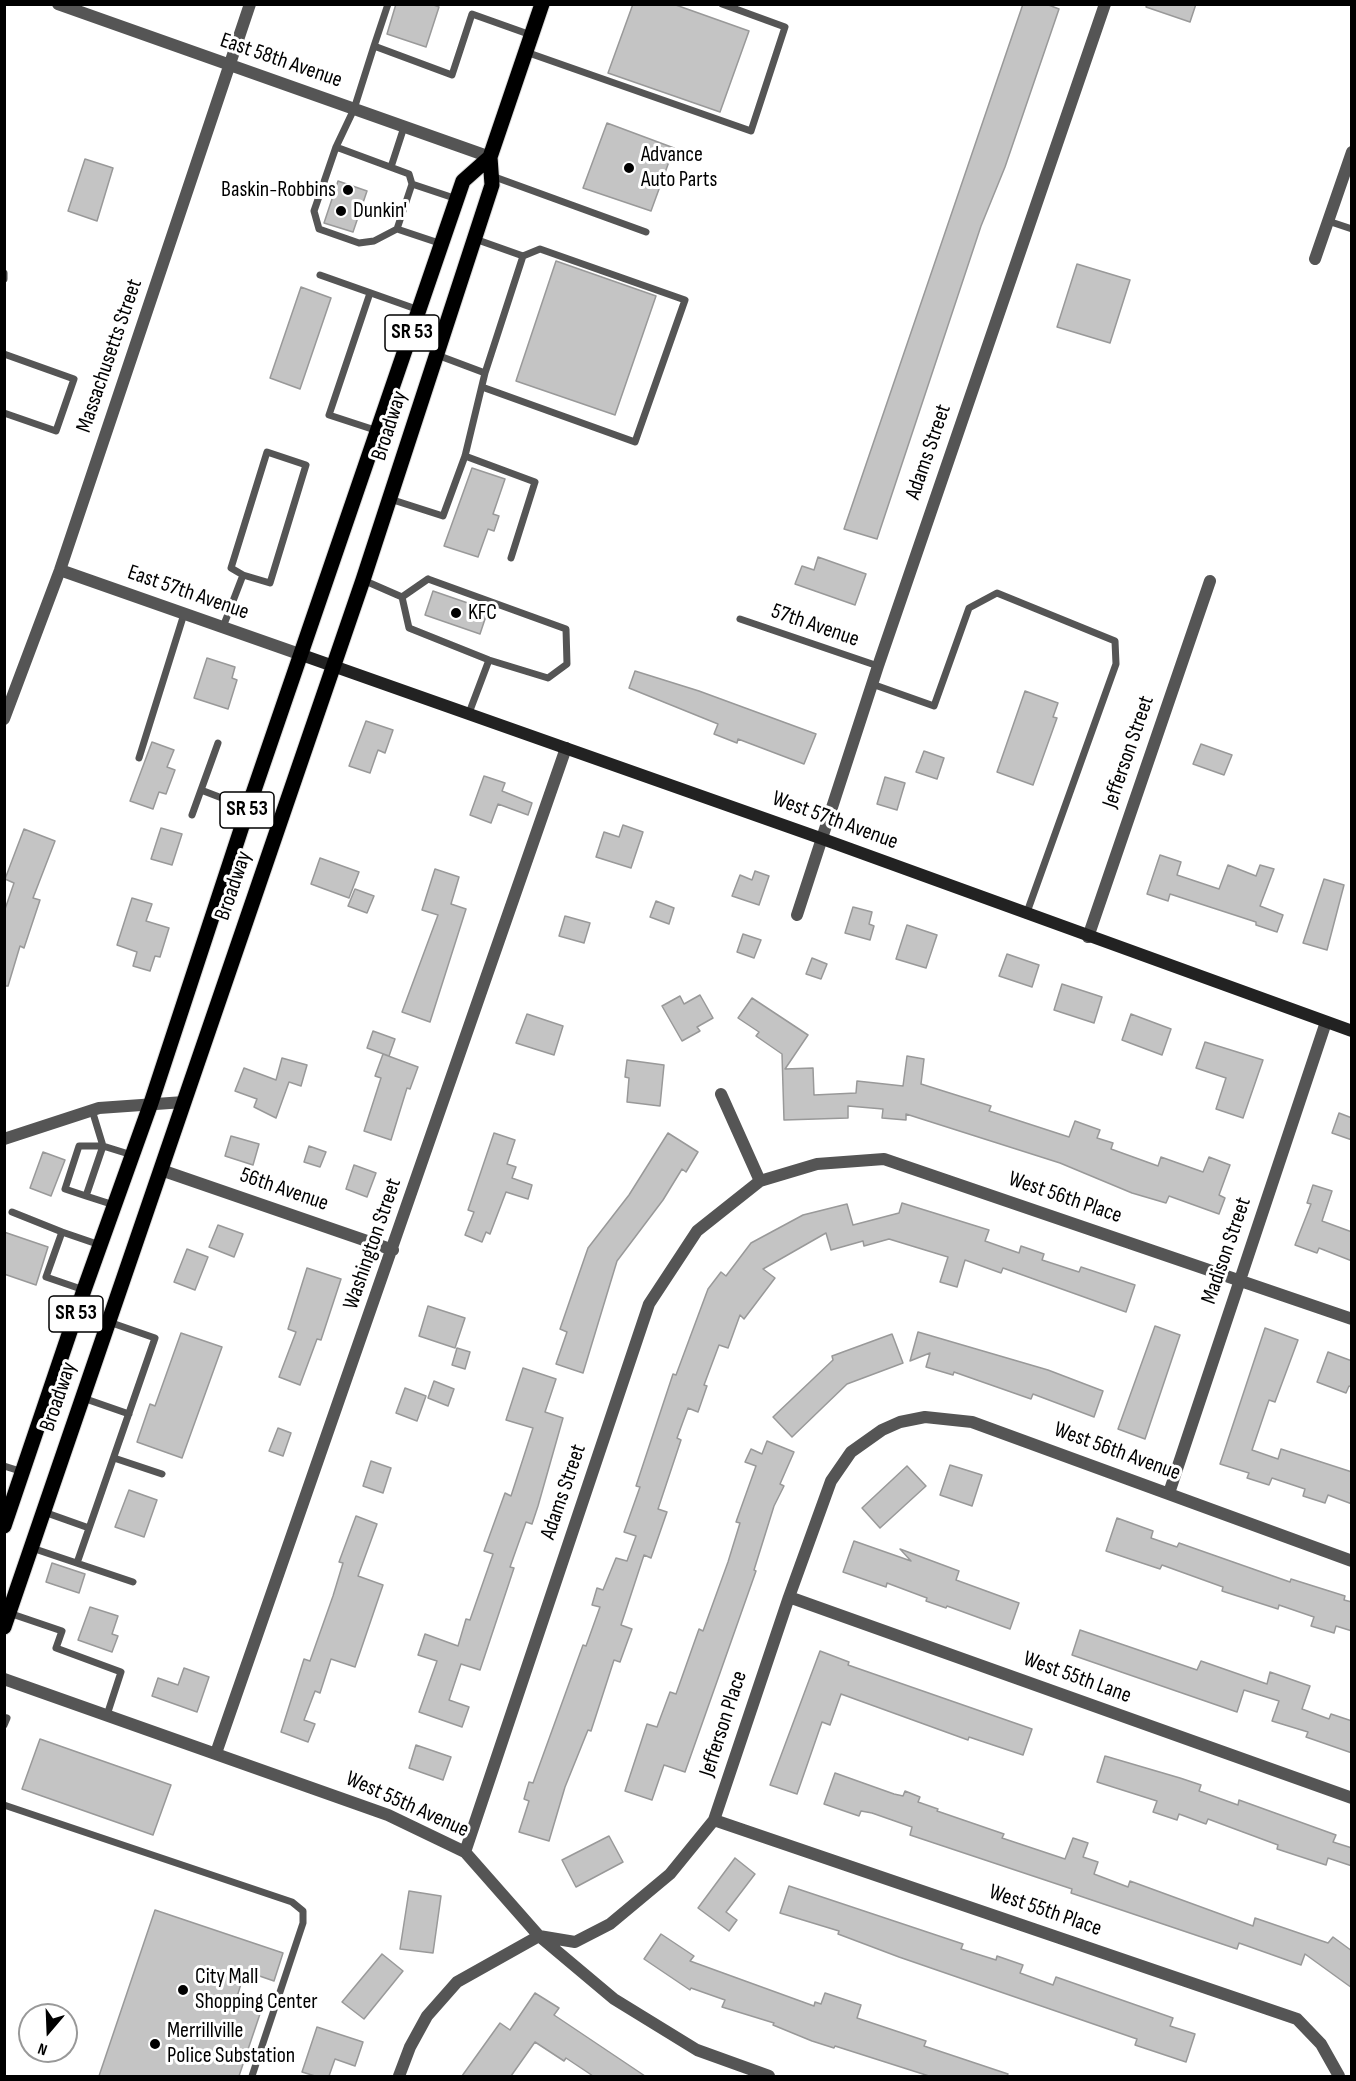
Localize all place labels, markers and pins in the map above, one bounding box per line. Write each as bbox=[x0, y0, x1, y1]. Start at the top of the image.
place label: Advance Auto Parts bbox=[641, 142, 717, 194]
marker: Advance Auto Parts bbox=[622, 161, 636, 175]
place label: Baskin-Robbins bbox=[221, 177, 336, 203]
marker: Baskin-Robbins bbox=[341, 183, 355, 197]
place label: Dunkin' bbox=[353, 198, 407, 224]
marker: Dunkin' bbox=[334, 204, 348, 218]
place label: KFC bbox=[468, 600, 497, 626]
marker: KFC bbox=[449, 606, 463, 620]
place label: City Mall Shopping Center bbox=[195, 1964, 318, 2016]
marker: City Mall Shopping Center bbox=[176, 1983, 190, 1997]
place label: Merrillville Police Substation bbox=[167, 2018, 295, 2070]
marker: Merrillville Police Substation bbox=[148, 2037, 162, 2051]

